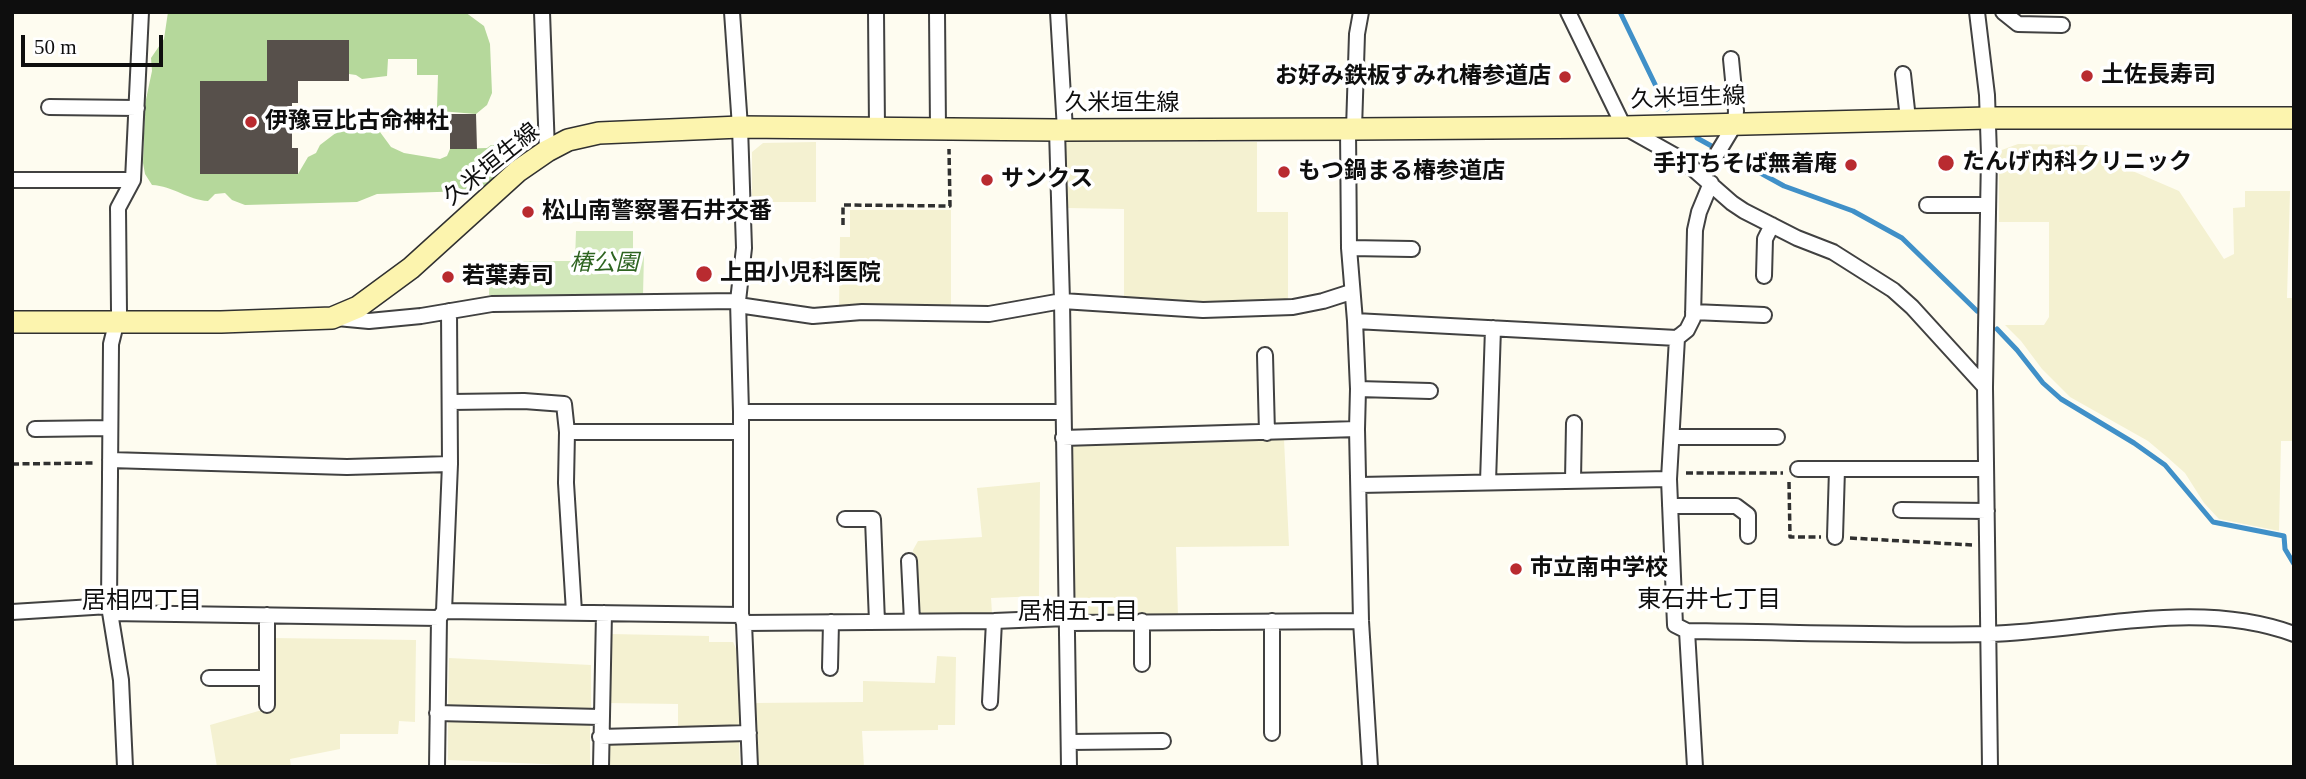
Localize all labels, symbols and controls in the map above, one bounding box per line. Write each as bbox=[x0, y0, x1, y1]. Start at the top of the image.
scale bar bbox=[24, 21, 166, 65]
text: 50 m bbox=[34, 35, 77, 59]
place label: 土佐長寿司 bbox=[2101, 62, 2216, 90]
place label: お好み鉄板すみれ椿参道店 bbox=[1275, 63, 1551, 91]
marker: 土佐長寿司 bbox=[2079, 68, 2095, 84]
marker: お好み鉄板すみれ椿参道店 bbox=[1557, 69, 1573, 85]
street label: 久米垣生線 bbox=[1630, 83, 1746, 115]
street label: 久米垣生線 bbox=[1065, 90, 1179, 118]
place label: 伊豫豆比古命神社 bbox=[265, 108, 449, 136]
marker: 伊豫豆比古命神社 bbox=[243, 114, 259, 130]
street label: 久米垣生線 bbox=[439, 118, 545, 212]
place label: たんげ内科クリニック bbox=[1962, 149, 2192, 177]
place label: 手打ちそば無着庵 bbox=[1653, 151, 1837, 179]
marker: たんげ内科クリニック bbox=[1936, 153, 1956, 173]
marker: 手打ちそば無着庵 bbox=[1843, 157, 1859, 173]
place label: もつ鍋まる椿参道店 bbox=[1298, 158, 1505, 186]
marker: もつ鍋まる椿参道店 bbox=[1276, 164, 1292, 180]
place label: サンクス bbox=[1001, 166, 1093, 194]
marker: サンクス bbox=[979, 172, 995, 188]
place label: 松山南警察署石井交番 bbox=[542, 198, 772, 226]
marker: 松山南警察署石井交番 bbox=[520, 204, 536, 220]
park label: 椿公園 bbox=[570, 250, 638, 278]
place label: 上田小児科医院 bbox=[720, 260, 881, 288]
place label: 若葉寿司 bbox=[462, 263, 554, 291]
marker: 上田小児科医院 bbox=[694, 264, 714, 284]
marker: 若葉寿司 bbox=[440, 269, 456, 285]
place label: 市立南中学校 bbox=[1530, 555, 1668, 583]
marker: 市立南中学校 bbox=[1508, 561, 1524, 577]
district label: 東石井七丁目 bbox=[1637, 587, 1781, 615]
district label: 居相四丁目 bbox=[82, 588, 202, 616]
district label: 居相五丁目 bbox=[1018, 599, 1138, 627]

